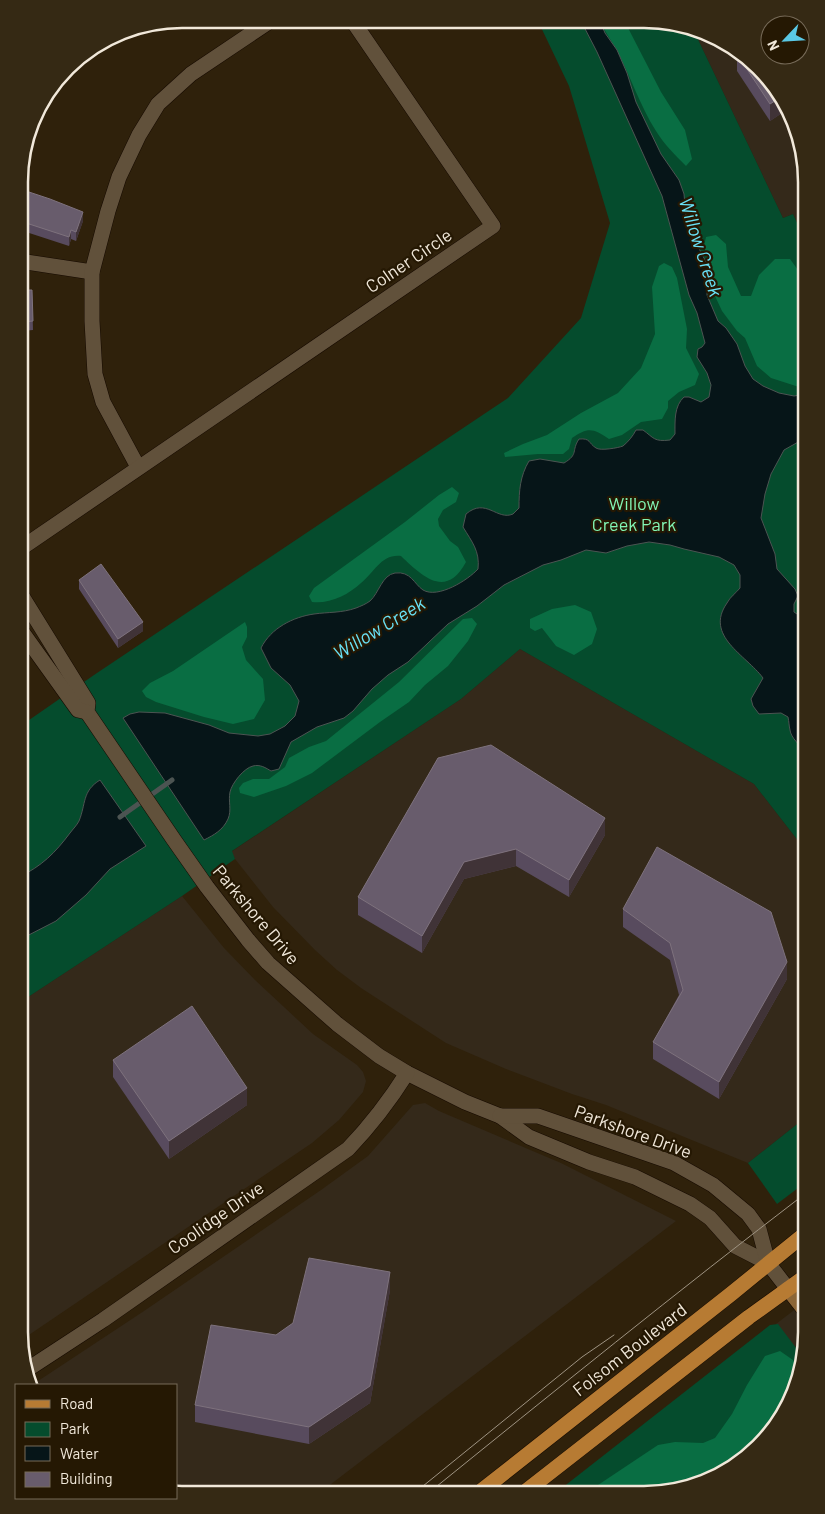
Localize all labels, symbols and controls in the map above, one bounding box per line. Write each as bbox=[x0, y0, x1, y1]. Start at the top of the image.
north arrow bbox=[760, 15, 810, 65]
text: N bbox=[763, 38, 782, 54]
water label: Willow Creek bbox=[675, 194, 729, 300]
street label: Colner Circle bbox=[361, 223, 456, 297]
park label: Willow Creek Park bbox=[592, 492, 676, 535]
water label: Willow Creek bbox=[329, 591, 429, 664]
street label: Parkshore Drive bbox=[209, 860, 305, 969]
street label: Parkshore Drive bbox=[572, 1100, 695, 1162]
street label: Coolidge Drive bbox=[163, 1176, 268, 1258]
street label: Folsom Boulevard bbox=[568, 1298, 691, 1401]
legend bbox=[15, 1384, 178, 1499]
text: Road bbox=[60, 1394, 93, 1412]
text: Park bbox=[60, 1419, 90, 1437]
text: Water bbox=[60, 1444, 99, 1462]
text: Building bbox=[60, 1469, 113, 1487]

